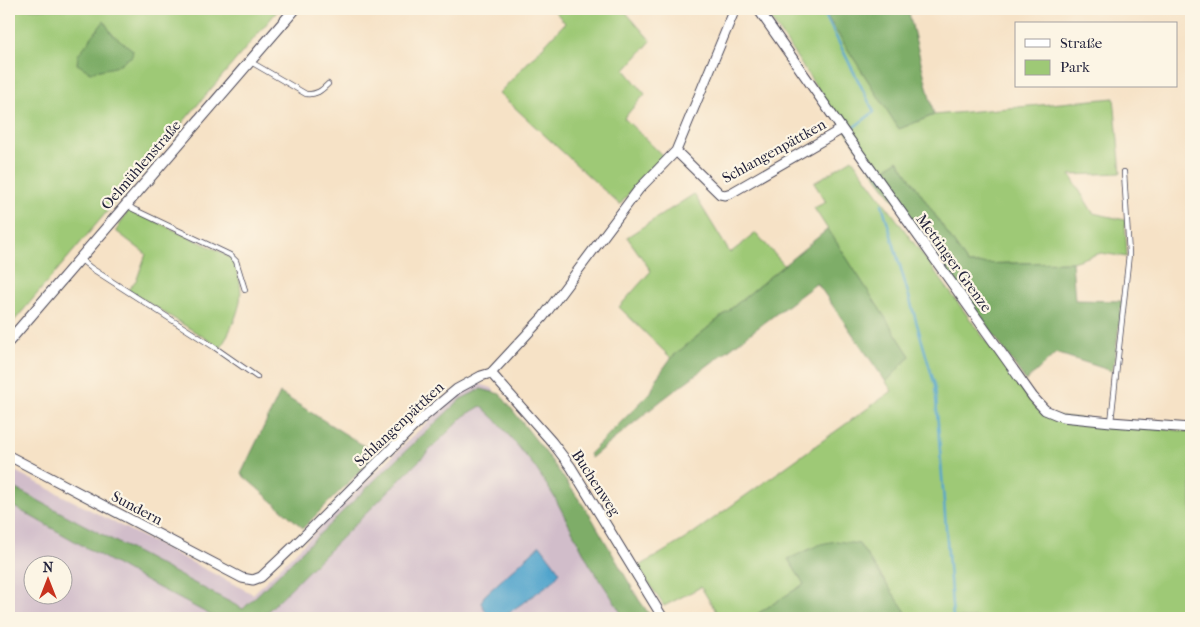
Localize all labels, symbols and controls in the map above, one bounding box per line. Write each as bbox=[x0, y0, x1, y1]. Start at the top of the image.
legend bbox=[1015, 22, 1178, 88]
text: Straße bbox=[1060, 34, 1103, 52]
text: Park bbox=[1060, 58, 1090, 76]
street label: Schlangenpättken bbox=[719, 115, 829, 187]
street label: Oelmühlenstraße bbox=[97, 116, 185, 213]
street label: Mettinger Grenze bbox=[912, 210, 996, 316]
street label: Schlangenpättken bbox=[350, 378, 448, 470]
street label: Buchenweg bbox=[568, 447, 625, 520]
street label: Sundern bbox=[108, 487, 166, 529]
north arrow bbox=[22, 554, 72, 604]
text: N bbox=[43, 559, 54, 576]

